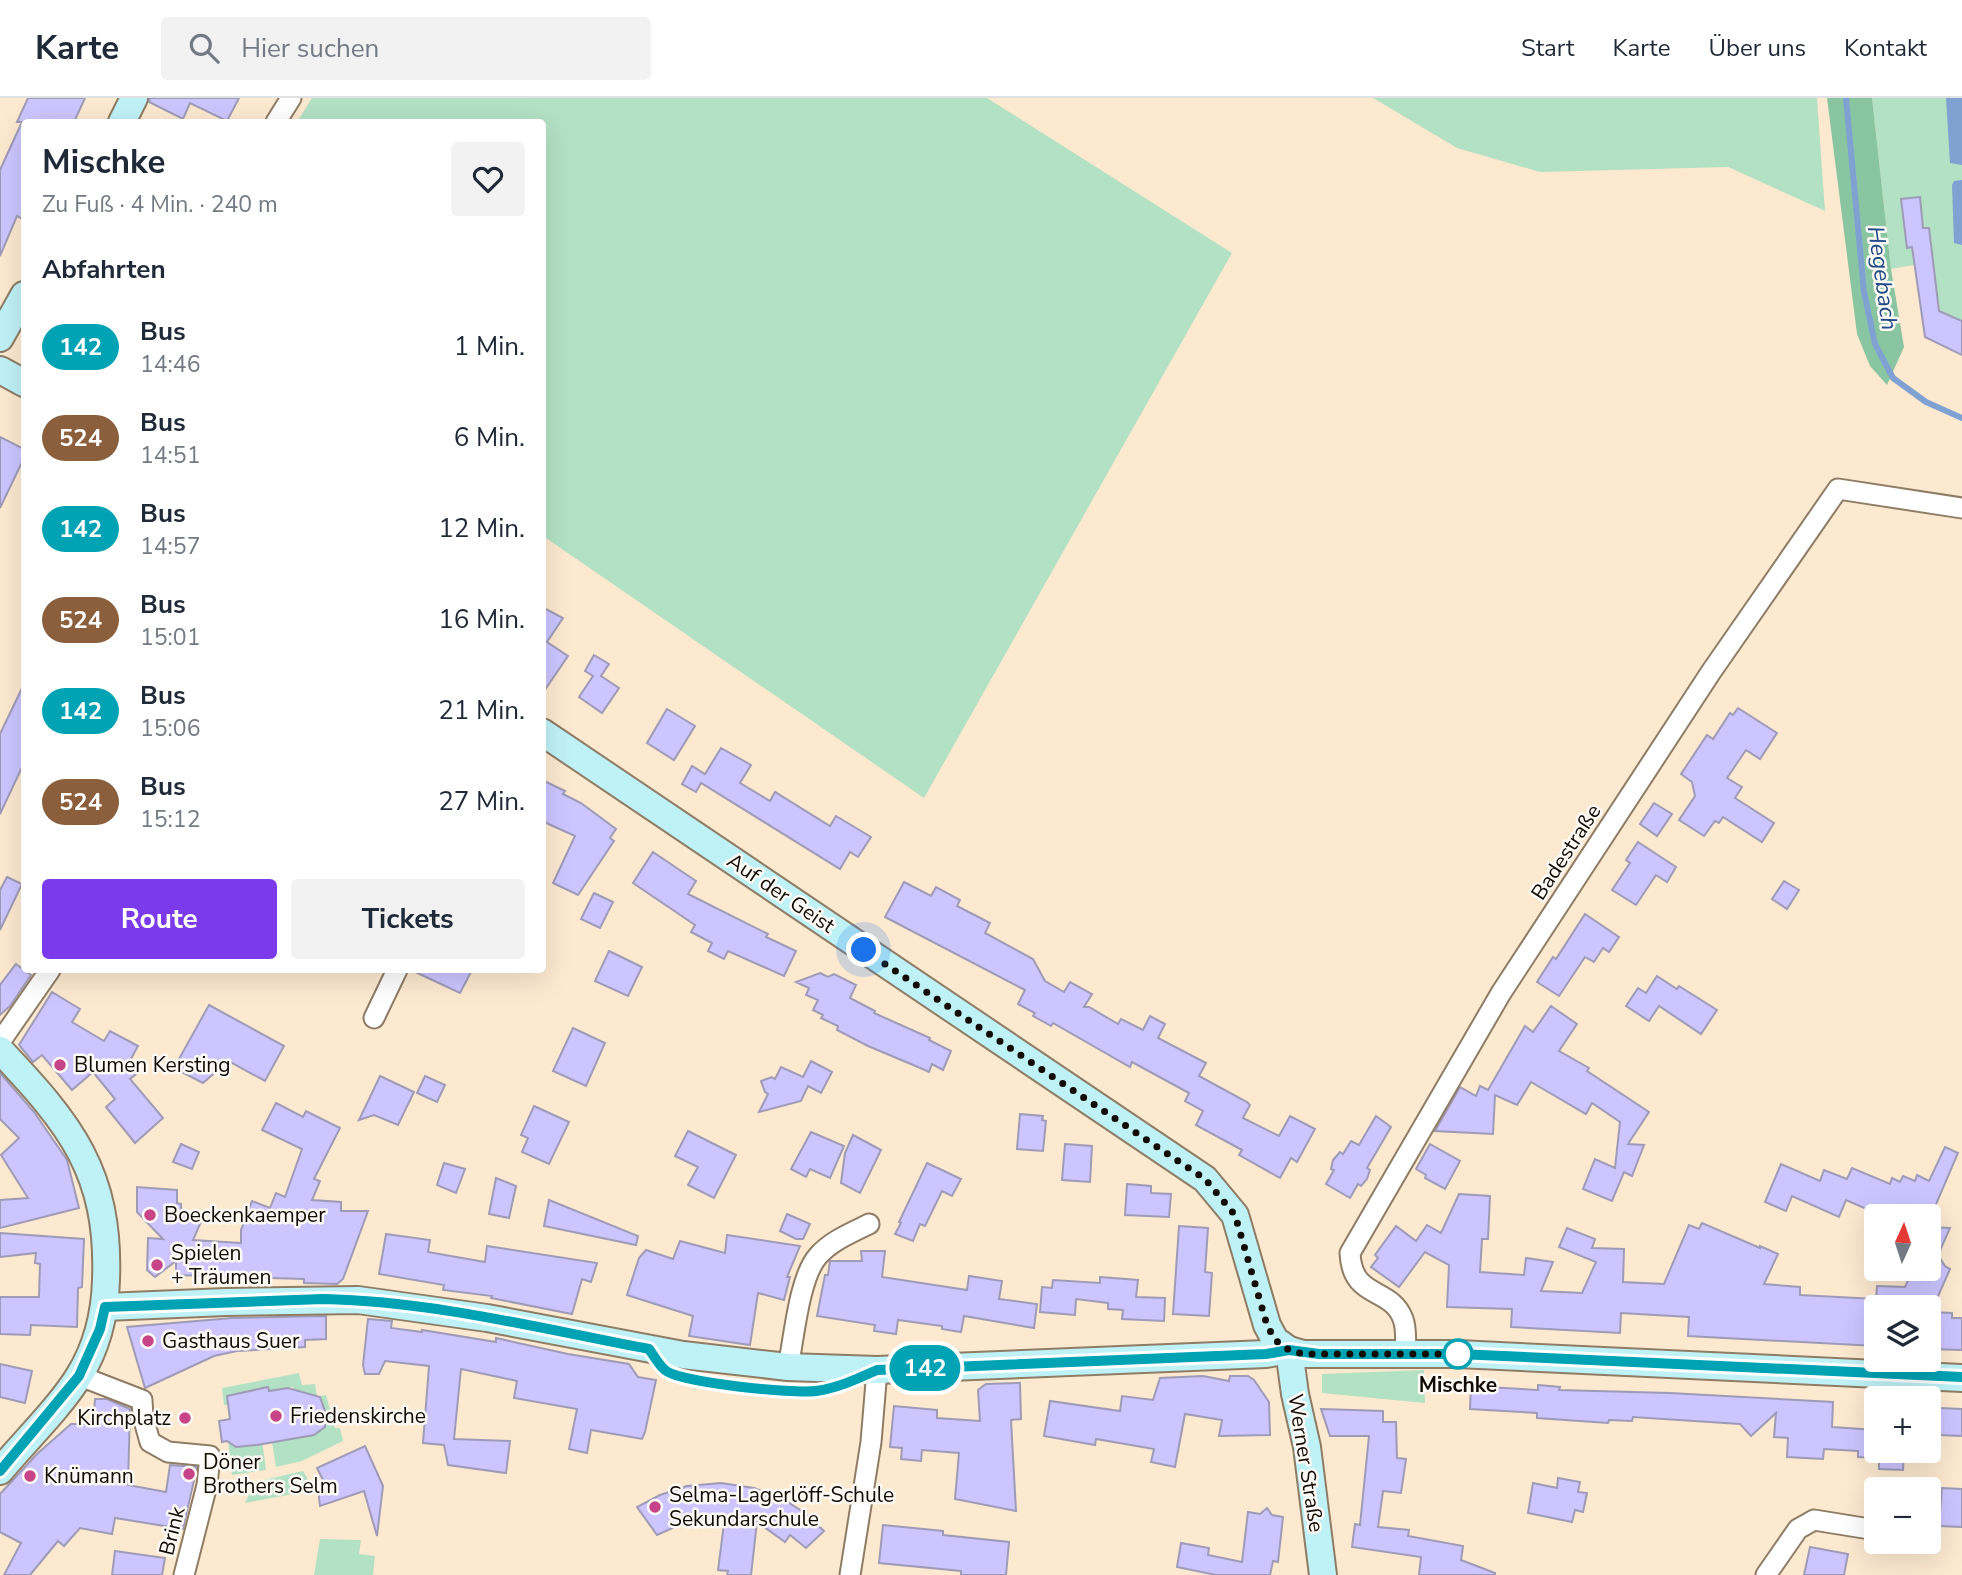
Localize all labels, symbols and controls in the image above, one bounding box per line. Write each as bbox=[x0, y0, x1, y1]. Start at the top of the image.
search box bbox=[161, 17, 651, 80]
text: Karte bbox=[35, 26, 119, 71]
icon: search bbox=[185, 29, 223, 67]
text: Hier suchen bbox=[241, 31, 379, 66]
text: Start bbox=[1521, 32, 1574, 64]
text: Karte bbox=[1612, 32, 1670, 64]
text: Über uns bbox=[1708, 32, 1806, 64]
text: Kontakt bbox=[1844, 32, 1927, 64]
text: Mischke bbox=[42, 140, 165, 185]
button: heart bbox=[451, 142, 525, 216]
text: Zu Fuß · 4 Min. · 240 m bbox=[42, 189, 278, 220]
water label: Hegebach bbox=[1860, 224, 1905, 332]
text: Abfahrten bbox=[42, 252, 166, 287]
text: Bus bbox=[140, 314, 186, 349]
text: 1 Min. bbox=[454, 329, 525, 364]
text: 142 bbox=[59, 331, 102, 363]
text: 14:46 bbox=[140, 349, 200, 380]
text: Bus bbox=[140, 405, 186, 440]
text: 6 Min. bbox=[454, 420, 525, 455]
text: 524 bbox=[59, 422, 102, 454]
text: 14:51 bbox=[140, 440, 200, 471]
text: Bus bbox=[140, 496, 186, 531]
text: 12 Min. bbox=[438, 511, 525, 546]
text: 142 bbox=[59, 513, 102, 545]
text: 14:57 bbox=[140, 531, 200, 562]
text: Bus bbox=[140, 587, 186, 622]
text: 16 Min. bbox=[438, 602, 525, 637]
text: 524 bbox=[59, 604, 102, 636]
text: 15:01 bbox=[140, 622, 200, 653]
text: Bus bbox=[140, 678, 186, 713]
text: 21 Min. bbox=[438, 693, 525, 728]
text: 142 bbox=[59, 695, 102, 727]
text: 15:06 bbox=[140, 713, 200, 744]
text: Bus bbox=[140, 769, 186, 804]
text: 27 Min. bbox=[438, 784, 525, 819]
text: 524 bbox=[59, 786, 102, 818]
street label: Badestraße bbox=[1525, 799, 1607, 905]
text: 15:12 bbox=[140, 804, 200, 835]
street label: Auf der Geist bbox=[722, 847, 841, 940]
button: Route bbox=[42, 879, 277, 959]
button: Tickets bbox=[291, 879, 525, 959]
your location bbox=[846, 932, 881, 967]
place label: Blumen Kersting bbox=[74, 1051, 231, 1079]
marker: Blumen Kersting bbox=[52, 1057, 68, 1073]
place label: Boeckenkaemper bbox=[164, 1201, 326, 1229]
north arrow bbox=[1864, 1204, 1941, 1281]
map controls bbox=[1864, 1204, 1941, 1554]
marker: Boeckenkaemper bbox=[142, 1207, 158, 1223]
place label: Spielen + Träumen bbox=[171, 1239, 271, 1291]
marker: Spielen + Träumen bbox=[149, 1257, 165, 1273]
button: layers bbox=[1864, 1295, 1941, 1372]
place label: Gasthaus Suer bbox=[162, 1327, 300, 1355]
marker: Gasthaus Suer bbox=[140, 1333, 156, 1349]
marker: Mischke bbox=[1443, 1339, 1473, 1369]
line badge: 142 bbox=[885, 1345, 965, 1391]
text: 142 bbox=[903, 1352, 947, 1384]
place label: Mischke bbox=[1419, 1371, 1497, 1399]
button: + bbox=[1864, 1386, 1941, 1463]
street label: Werner Straße bbox=[1281, 1392, 1331, 1534]
place label: Friedenskirche bbox=[290, 1402, 426, 1430]
place label: Kirchplatz bbox=[77, 1404, 171, 1432]
marker: Friedenskirche bbox=[268, 1408, 284, 1424]
marker: Kirchplatz bbox=[177, 1410, 193, 1426]
place label: Döner Brothers Selm bbox=[203, 1448, 338, 1500]
place label: Knümann bbox=[44, 1462, 134, 1490]
marker: Döner Brothers Selm bbox=[181, 1466, 197, 1482]
marker: Knümann bbox=[22, 1468, 38, 1484]
button: − bbox=[1864, 1477, 1941, 1554]
place label: Selma-Lagerlöff-Schule Sekundarschule bbox=[669, 1481, 894, 1533]
marker: Selma-Lagerlöff-Schule Sekundarschule bbox=[647, 1499, 663, 1515]
street label: Brink bbox=[152, 1503, 192, 1558]

